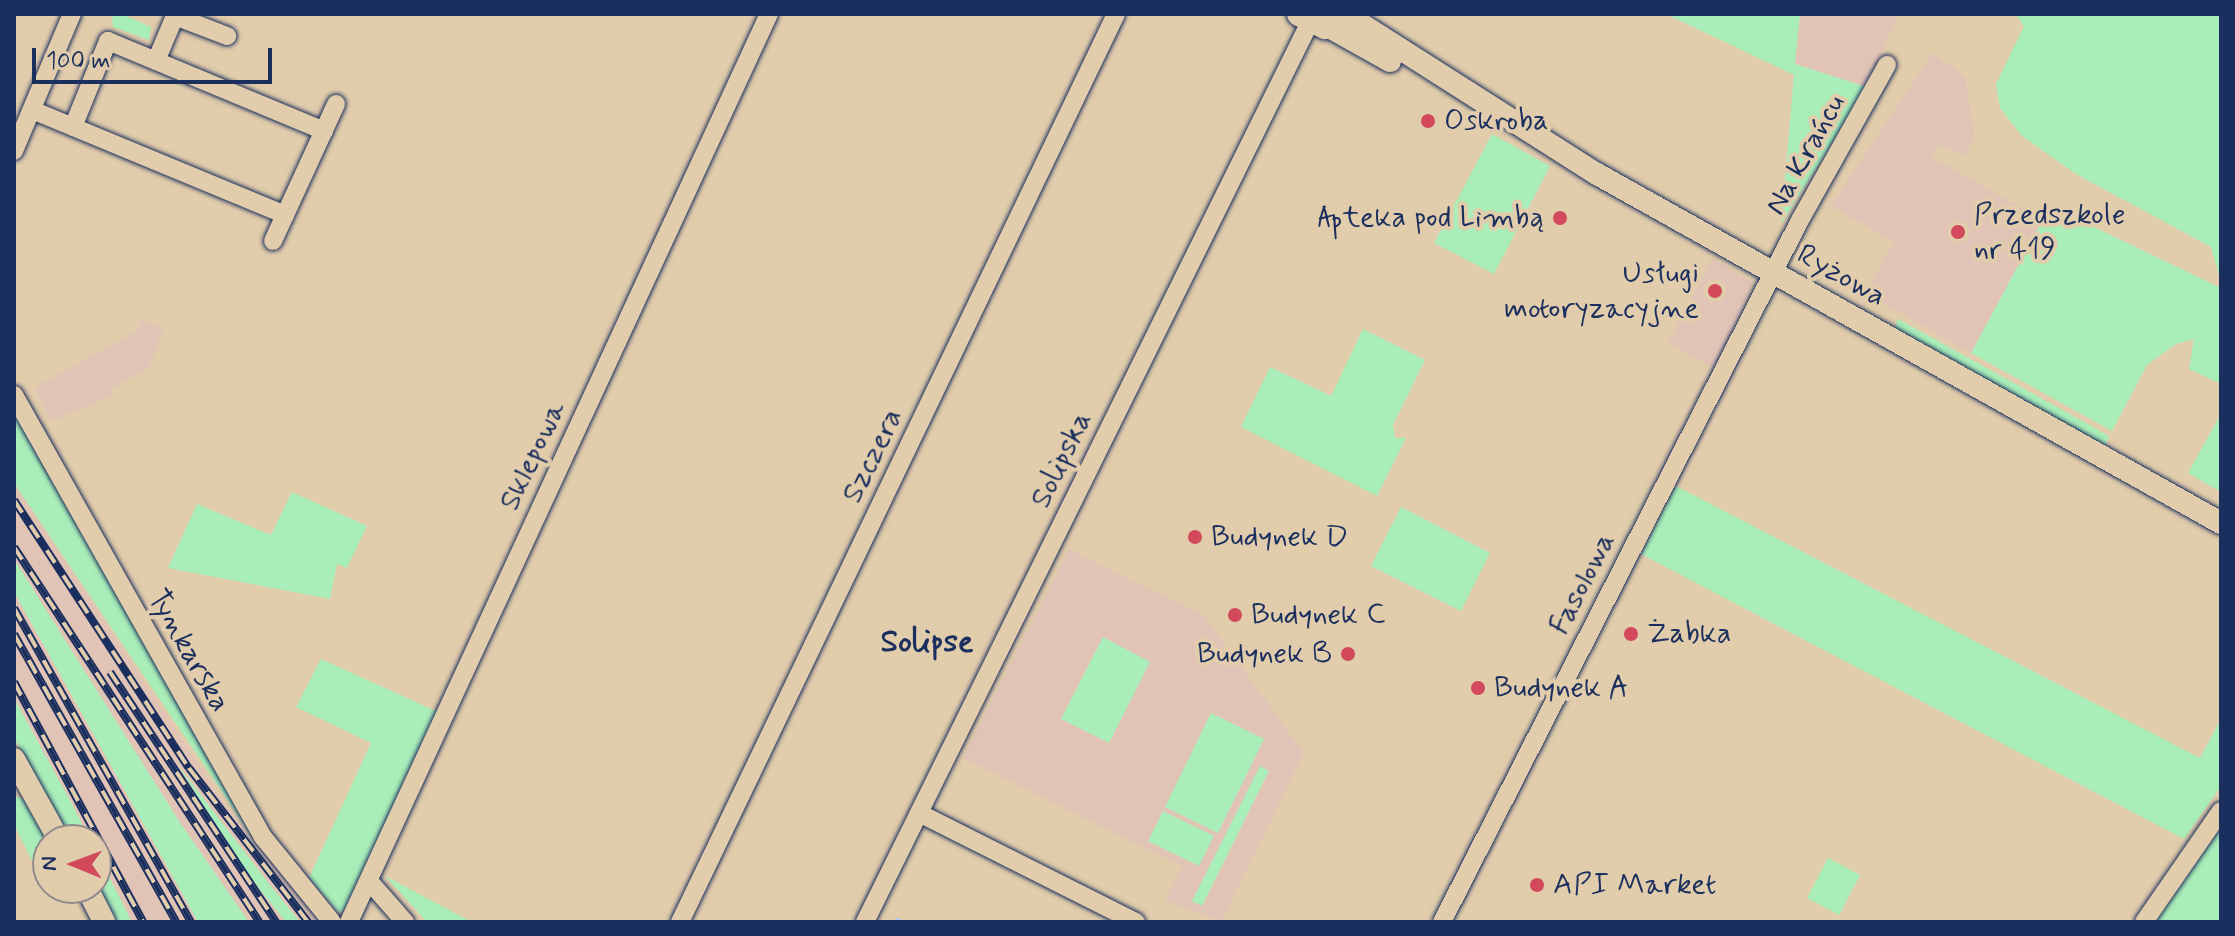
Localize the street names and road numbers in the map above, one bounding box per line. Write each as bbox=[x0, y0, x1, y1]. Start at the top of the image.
street label: Na Krańcu bbox=[1758, 88, 1854, 222]
street label: Ryżowa bbox=[1790, 237, 1892, 315]
street label: Sklepowa bbox=[492, 396, 574, 516]
street label: Szczera bbox=[835, 403, 911, 509]
street label: Solipska bbox=[1023, 406, 1101, 514]
street label: Fasolowa bbox=[1542, 527, 1624, 641]
street label: Tynkarska bbox=[139, 583, 237, 719]

